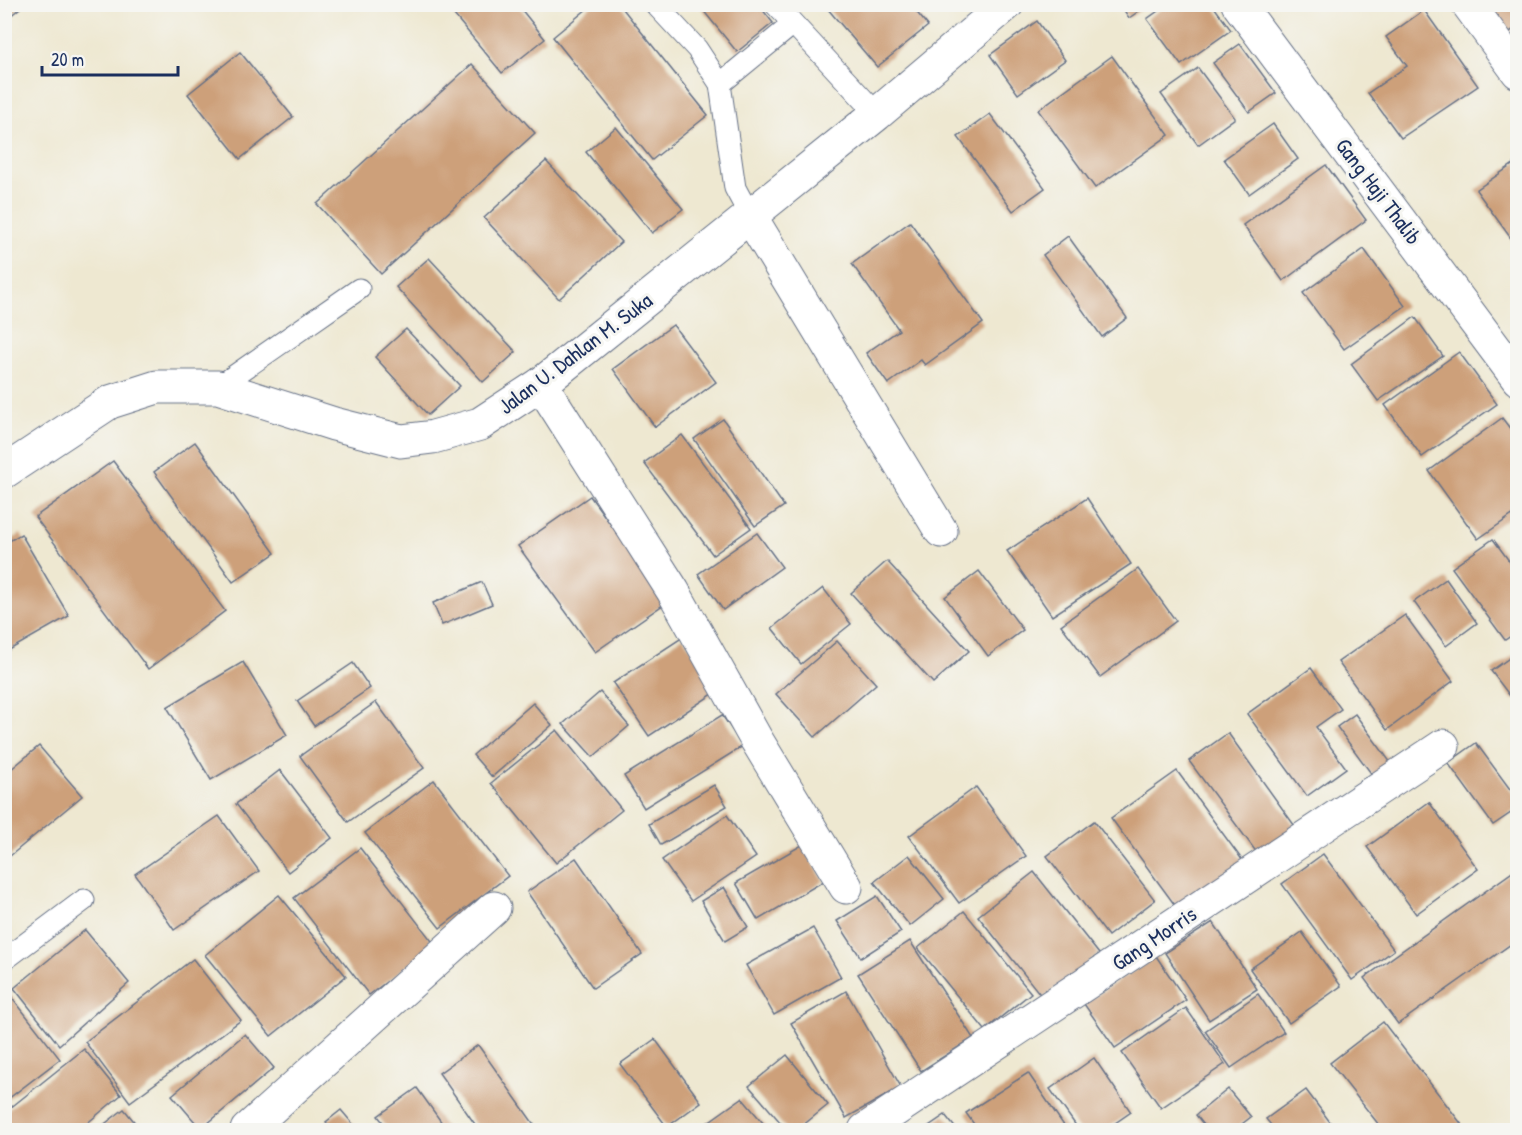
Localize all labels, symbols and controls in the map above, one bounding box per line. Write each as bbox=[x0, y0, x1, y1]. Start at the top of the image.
scale bar bbox=[42, 39, 178, 77]
text: 20 m bbox=[51, 47, 84, 72]
street label: Gang Haji Thalib bbox=[1329, 132, 1429, 250]
street label: Jalan U. Dahlan M. Suka bbox=[492, 285, 658, 421]
street label: Gang Morris bbox=[1106, 899, 1202, 977]

